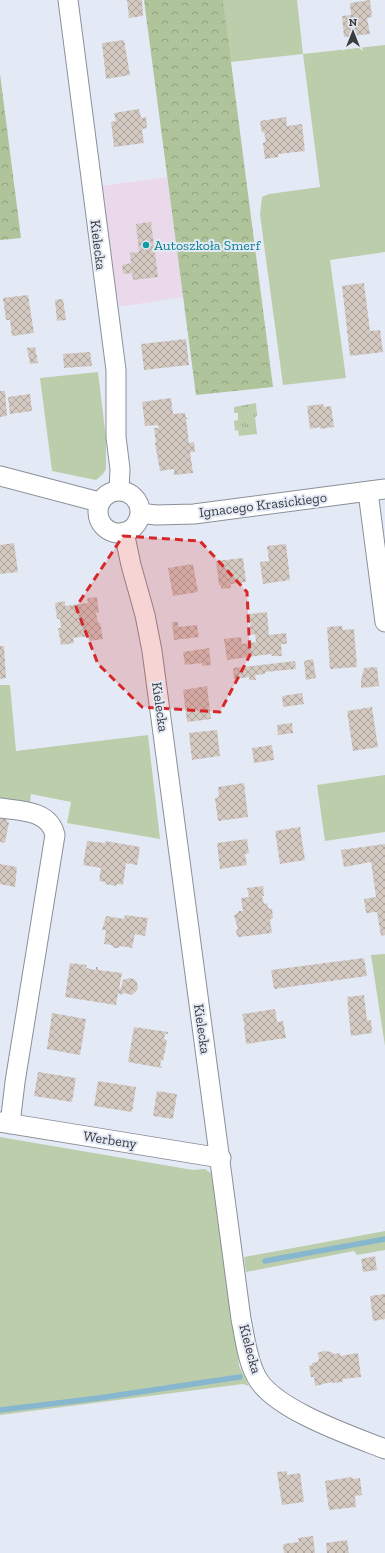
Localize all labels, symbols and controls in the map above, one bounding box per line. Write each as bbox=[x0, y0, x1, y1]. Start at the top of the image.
north arrow bbox=[333, 12, 373, 52]
text: N bbox=[349, 16, 358, 29]
street label: Kielecka bbox=[86, 219, 110, 271]
place label: Autoszkoła Smerf bbox=[154, 237, 262, 254]
marker: Autoszkoła Smerf bbox=[141, 240, 151, 250]
street label: Ignacego Krasickiego bbox=[198, 489, 328, 521]
street label: Kielecka bbox=[148, 681, 172, 733]
street label: Kielecka bbox=[190, 1003, 214, 1055]
street label: Werbeny bbox=[82, 1127, 139, 1153]
street label: Kielecka bbox=[235, 1323, 265, 1376]

